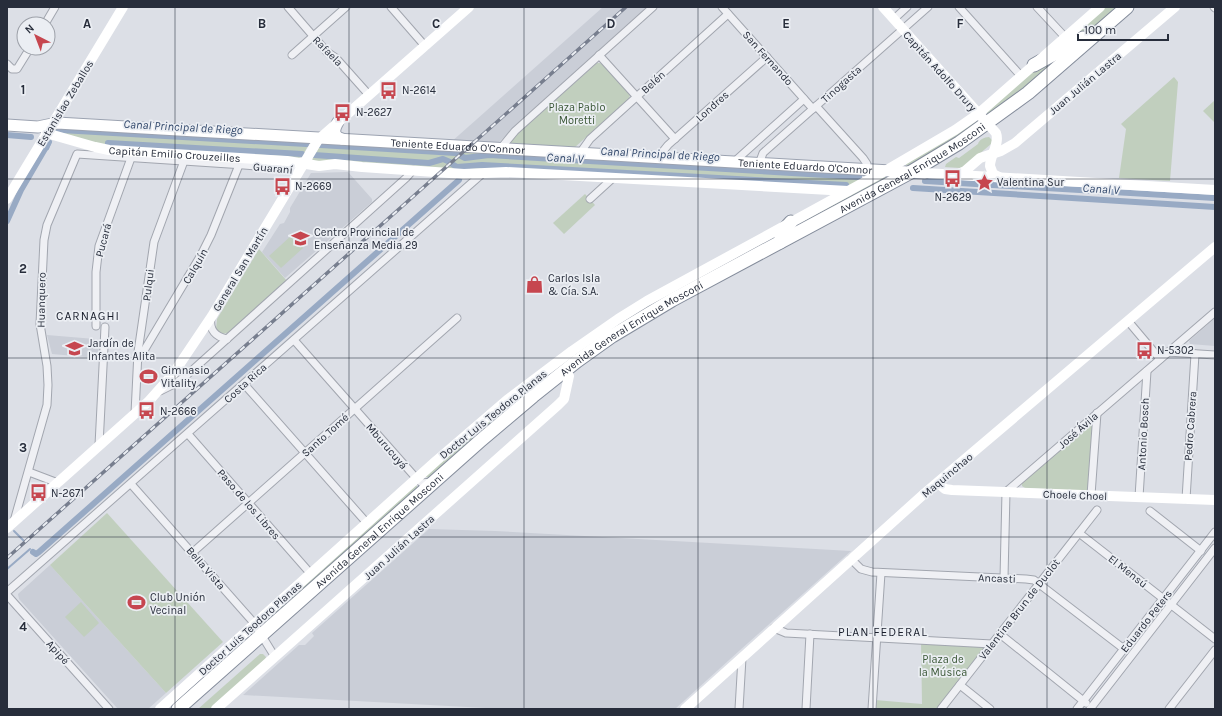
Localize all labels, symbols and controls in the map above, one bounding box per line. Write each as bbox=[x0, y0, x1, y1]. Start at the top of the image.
north arrow bbox=[16, 16, 56, 56]
text: A bbox=[83, 16, 91, 31]
text: B bbox=[258, 16, 266, 31]
text: C bbox=[432, 16, 440, 31]
text: D bbox=[607, 16, 616, 31]
text: E bbox=[782, 16, 790, 31]
text: F bbox=[956, 16, 964, 31]
scale bar bbox=[1078, 16, 1168, 42]
text: N bbox=[22, 21, 37, 36]
text: 100 m bbox=[1084, 23, 1116, 37]
street label: San Fernando bbox=[740, 28, 796, 88]
street label: Capitán Adolfo Drury bbox=[900, 29, 979, 114]
street label: Rafaela bbox=[310, 34, 345, 69]
street label: Juan Julián Lastra bbox=[1047, 49, 1124, 117]
street label: Estanislao Zeballos bbox=[35, 58, 96, 149]
street label: Tinogasta bbox=[819, 63, 864, 106]
street label: Belén bbox=[639, 68, 668, 97]
bus stop icon: N-2614 bbox=[379, 80, 399, 100]
text: 1 bbox=[21, 82, 25, 97]
place label: N-2614 bbox=[402, 84, 436, 97]
street label: Londres bbox=[693, 88, 732, 124]
park label: Plaza Pablo Moretti bbox=[549, 101, 605, 127]
bus stop icon: N-2627 bbox=[333, 102, 353, 122]
place label: N-2627 bbox=[356, 106, 392, 119]
water label: Canal Principal de Riego bbox=[123, 117, 243, 137]
street label: Avenida General Enrique Mosconi bbox=[837, 120, 988, 216]
street label: Teniente Eduardo O'Connor bbox=[390, 136, 525, 157]
street label: Capitán Emilio Crouzeilles bbox=[108, 144, 241, 165]
water label: Canal Principal de Riego bbox=[600, 144, 720, 164]
water label: Canal V bbox=[546, 150, 585, 166]
street label: Teniente Eduardo O'Connor bbox=[738, 156, 873, 177]
street label: Guaraní bbox=[253, 160, 294, 177]
bus stop icon: N-2629 bbox=[943, 169, 963, 189]
place icon: Valentina Sur bbox=[974, 172, 994, 192]
bus stop icon: N-2669 bbox=[272, 176, 292, 196]
place label: Valentina Sur bbox=[997, 176, 1064, 189]
place label: N-2669 bbox=[295, 180, 332, 193]
water label: Canal V bbox=[1082, 181, 1121, 197]
place label: N-2629 bbox=[935, 191, 971, 204]
street label: Pucará bbox=[93, 222, 114, 258]
street label: General San Martín bbox=[210, 225, 271, 314]
place label: Centro Provincial de Enseñanza Media 29 bbox=[314, 226, 418, 252]
school or university icon: Centro Provincial de Enseñanza Media 29 bbox=[291, 228, 311, 248]
street label: Calquín bbox=[180, 246, 211, 286]
text: 2 bbox=[19, 261, 27, 276]
street label: Pulqui bbox=[140, 268, 157, 302]
street label: Huanquero bbox=[35, 272, 48, 328]
place label: Carlos Isla & Cía. S.A. bbox=[548, 272, 600, 298]
shop icon: Carlos Isla & Cía. S.A. bbox=[525, 274, 545, 294]
street label: Avenida General Enrique Mosconi bbox=[557, 279, 705, 379]
district label: CARNAGHI bbox=[56, 309, 120, 323]
place label: Jardín de Infantes Alita bbox=[88, 337, 155, 363]
school or university icon: Jardín de Infantes Alita bbox=[65, 339, 85, 359]
bus stop icon: N-5302 bbox=[1134, 340, 1154, 360]
place label: N-5302 bbox=[1157, 344, 1194, 357]
street label: Costa Rica bbox=[221, 361, 269, 406]
place label: Gimnasio Vitality bbox=[161, 364, 209, 390]
sports icon: Gimnasio Vitality bbox=[138, 366, 158, 386]
street label: Doctor Luis Teodoro Planas bbox=[437, 367, 550, 462]
street label: Pedro Cabrera bbox=[1182, 391, 1199, 461]
street label: Antonio Bosch bbox=[1135, 397, 1152, 471]
bus stop icon: N-2666 bbox=[137, 401, 157, 421]
place label: N-2666 bbox=[160, 405, 197, 418]
street label: José Ávila bbox=[1054, 408, 1101, 451]
street label: Santo Tomé bbox=[299, 411, 352, 460]
street label: Mburucuyá bbox=[363, 421, 410, 472]
text: 3 bbox=[19, 440, 27, 455]
street label: Maquinchao bbox=[919, 450, 976, 501]
street label: Paso de los Libres bbox=[214, 466, 283, 542]
street label: Avenida General Enrique Mosconi bbox=[313, 470, 446, 591]
bus stop icon: N-2671 bbox=[28, 483, 48, 503]
place label: N-2671 bbox=[51, 487, 84, 500]
street label: Choele Choel bbox=[1043, 488, 1107, 503]
street label: Juan Julián Lastra bbox=[361, 512, 437, 582]
street label: Bella Vista bbox=[183, 544, 228, 593]
street label: El Mensú bbox=[1106, 552, 1150, 591]
street label: Valentina Brun de Duclot bbox=[976, 556, 1063, 662]
street label: Ancasti bbox=[978, 571, 1016, 586]
street label: Doctor Luis Teodoro Planas bbox=[196, 578, 305, 678]
street label: Eduardo Peters bbox=[1118, 587, 1175, 655]
place label: Club Unión Vecinal bbox=[150, 591, 205, 617]
sports icon: Club Unión Vecinal bbox=[127, 593, 147, 613]
text: 4 bbox=[19, 619, 27, 634]
district label: PLAN FEDERAL bbox=[838, 625, 928, 639]
street label: Apipé bbox=[43, 638, 72, 667]
park label: Plaza de la Música bbox=[919, 653, 967, 679]

